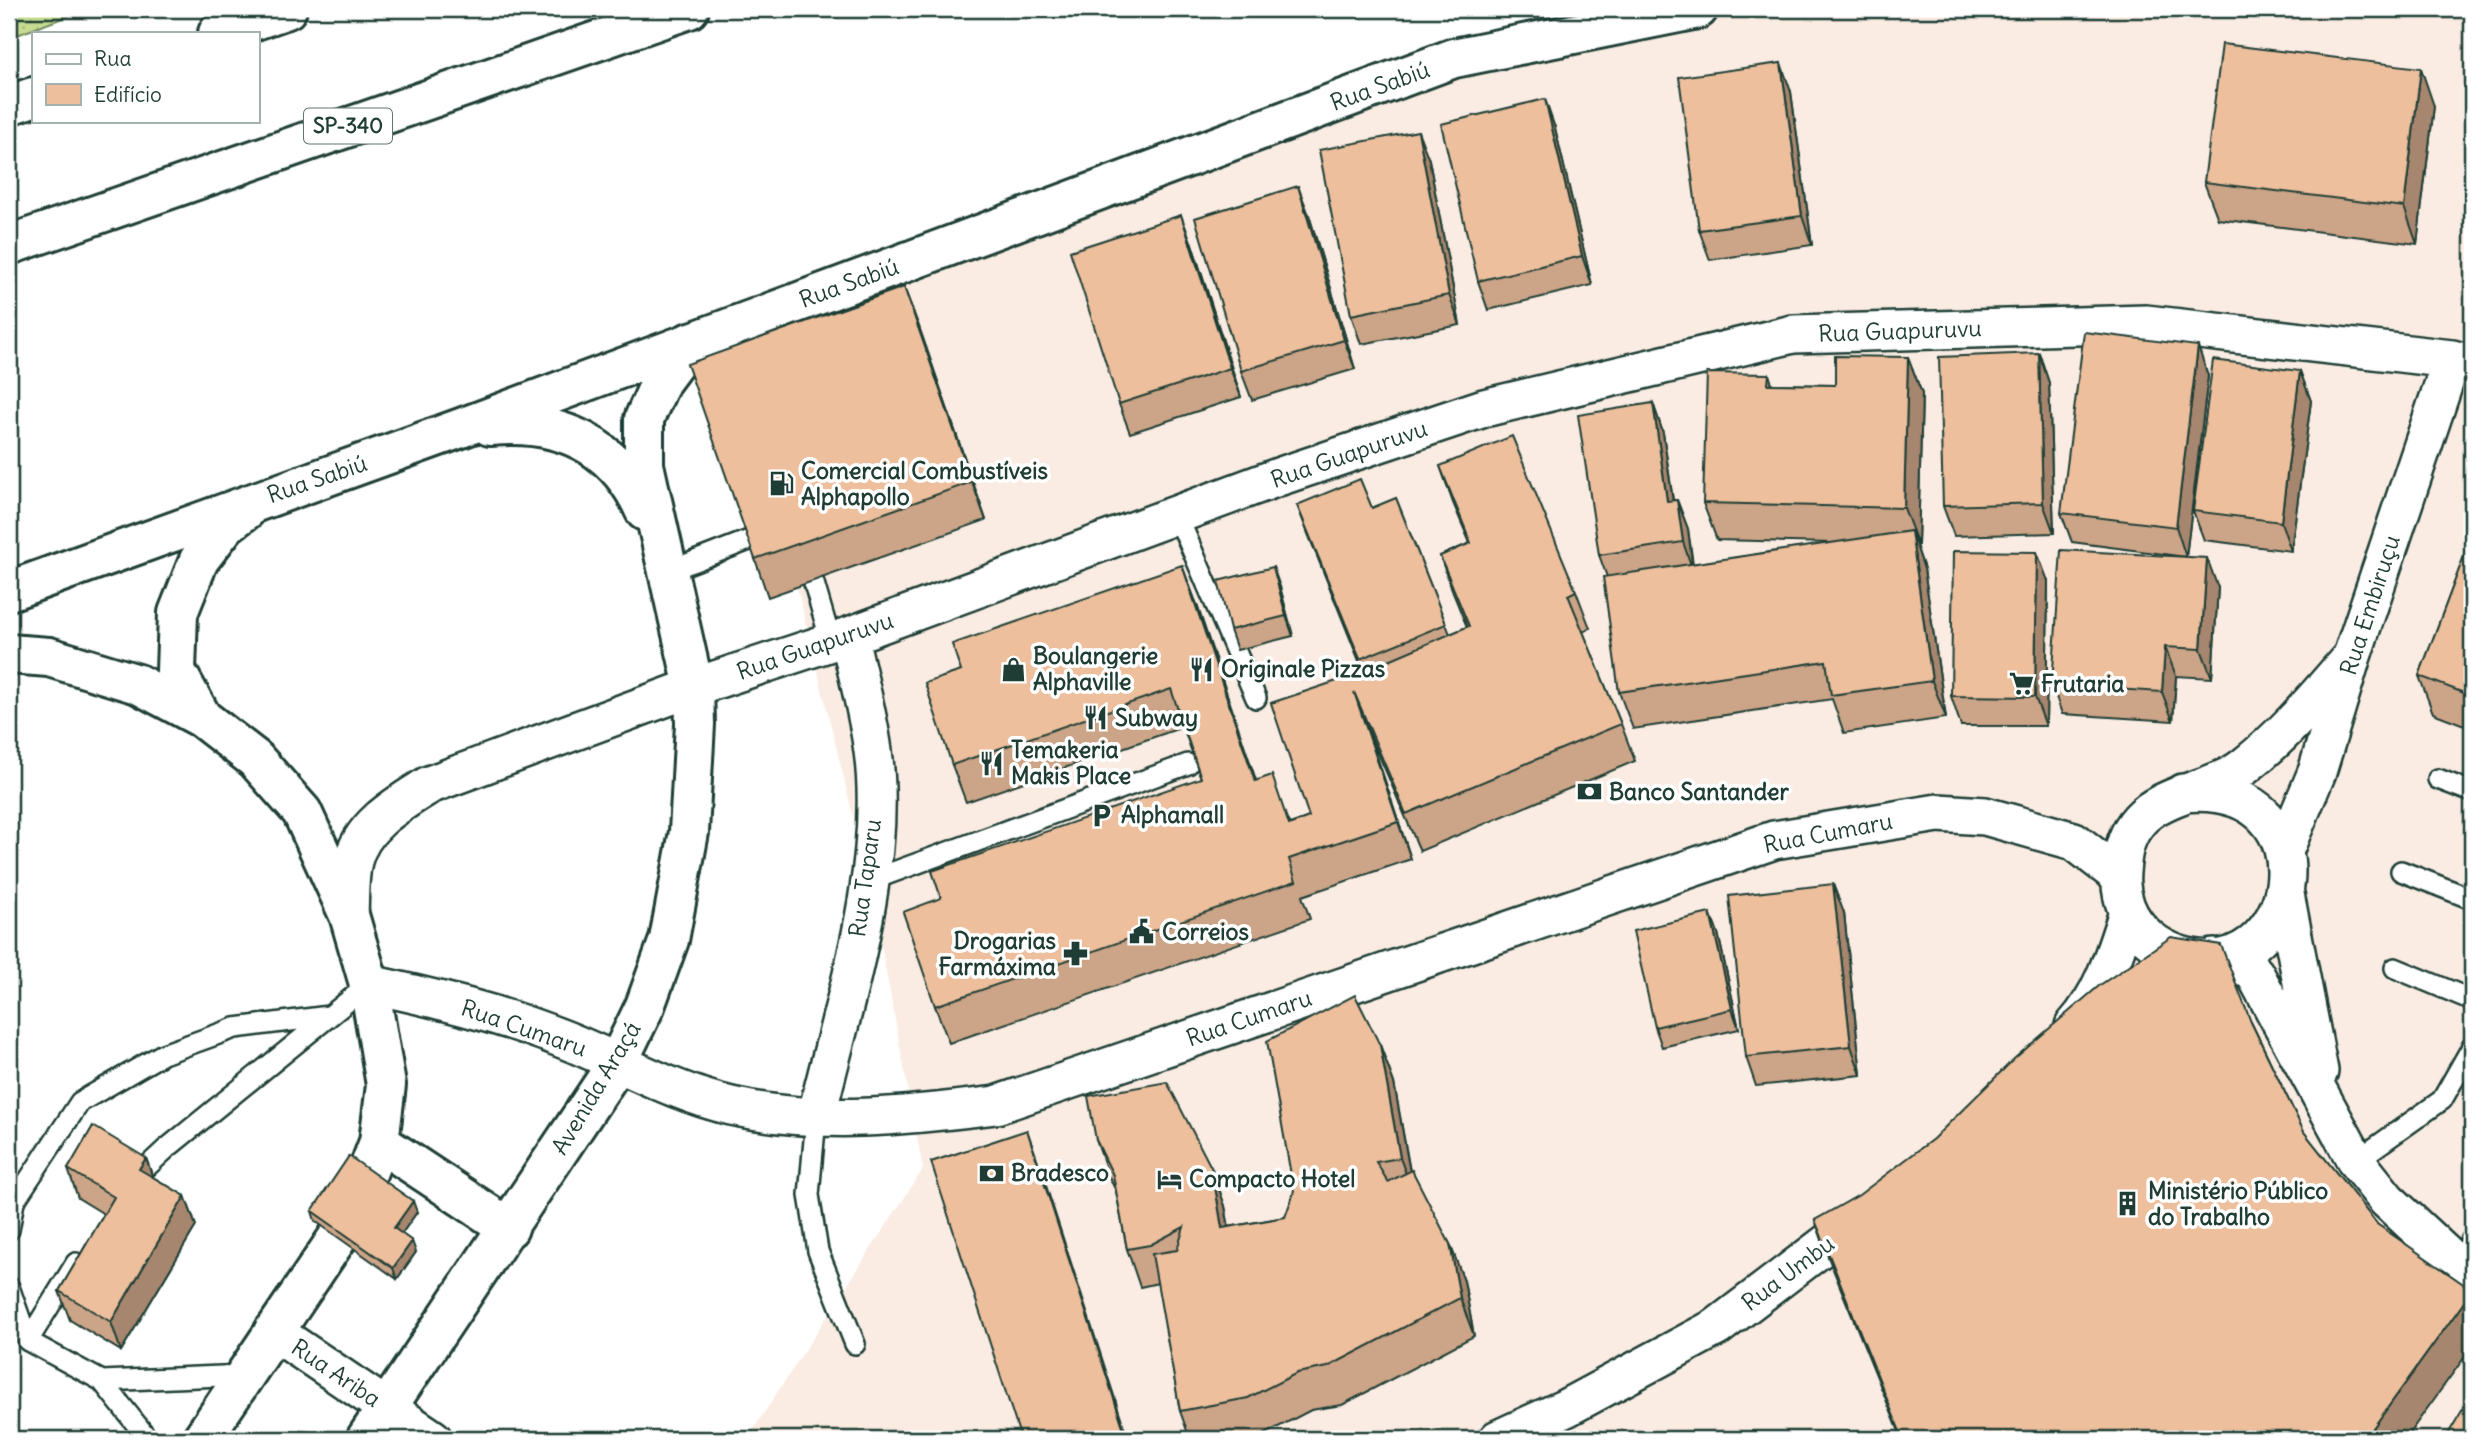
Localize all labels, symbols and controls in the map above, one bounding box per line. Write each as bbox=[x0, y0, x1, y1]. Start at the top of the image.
legend bbox=[32, 32, 259, 122]
text: Rua bbox=[94, 45, 131, 72]
street label: Rua Sabiú bbox=[1326, 54, 1433, 117]
text: Edifício bbox=[94, 81, 162, 108]
road number: SP-340 bbox=[304, 108, 392, 144]
street label: Rua Sabiú bbox=[795, 251, 902, 314]
street label: Rua Guapuruvu bbox=[1818, 313, 1982, 348]
street label: Rua Guapuruvu bbox=[1267, 413, 1431, 494]
street label: Rua Sabiú bbox=[263, 448, 371, 509]
place label: Comercial Combustíveis Alphapollo bbox=[801, 456, 1048, 511]
fuel station icon: Comercial Combustíveis Alphapollo bbox=[767, 470, 795, 498]
street label: Rua Embiruçu bbox=[2333, 531, 2406, 679]
street label: Rua Guapuruvu bbox=[733, 605, 897, 686]
place label: Boulangerie Alphaville bbox=[1033, 641, 1158, 696]
place label: Originale Pizzas bbox=[1221, 654, 1385, 683]
shop icon: Boulangerie Alphaville bbox=[999, 655, 1027, 683]
restaurant icon: Originale Pizzas bbox=[1187, 655, 1215, 683]
place label: Frutaria bbox=[2041, 669, 2124, 698]
supermarket icon: Frutaria bbox=[2007, 670, 2035, 698]
place label: Subway bbox=[1115, 703, 1198, 732]
restaurant icon: Subway bbox=[1081, 704, 1109, 732]
place label: Temakeria Makis Place bbox=[1011, 735, 1131, 790]
restaurant icon: Temakeria Makis Place bbox=[977, 749, 1005, 777]
place label: Banco Santander bbox=[1609, 777, 1789, 806]
bank icon: Banco Santander bbox=[1575, 778, 1603, 806]
place label: Alphamall bbox=[1121, 800, 1224, 829]
parking icon: Alphamall bbox=[1087, 801, 1115, 829]
street label: Rua Cumaru bbox=[1761, 806, 1895, 859]
street label: Rua Taparu bbox=[842, 817, 887, 939]
place label: Correios bbox=[1162, 917, 1249, 946]
public building icon: Correios bbox=[1128, 918, 1156, 946]
place label: Drogarias Farmáxima bbox=[938, 926, 1056, 981]
pharmacy icon: Drogarias Farmáxima bbox=[1062, 940, 1090, 968]
street label: Rua Cumaru bbox=[1182, 983, 1315, 1053]
street label: Rua Cumaru bbox=[458, 993, 591, 1063]
street label: Avenida Araçá bbox=[544, 1016, 647, 1160]
place label: Bradesco bbox=[1011, 1158, 1109, 1187]
bank icon: Bradesco bbox=[977, 1159, 1005, 1187]
place label: Compacto Hotel bbox=[1189, 1164, 1355, 1193]
hotel icon: Compacto Hotel bbox=[1155, 1165, 1183, 1193]
place label: Ministério Público do Trabalho bbox=[2148, 1176, 2328, 1231]
building icon: Ministério Público do Trabalho bbox=[2114, 1190, 2142, 1218]
street label: Rua Umbu bbox=[1736, 1228, 1840, 1317]
street label: Rua Ariba bbox=[286, 1332, 386, 1413]

